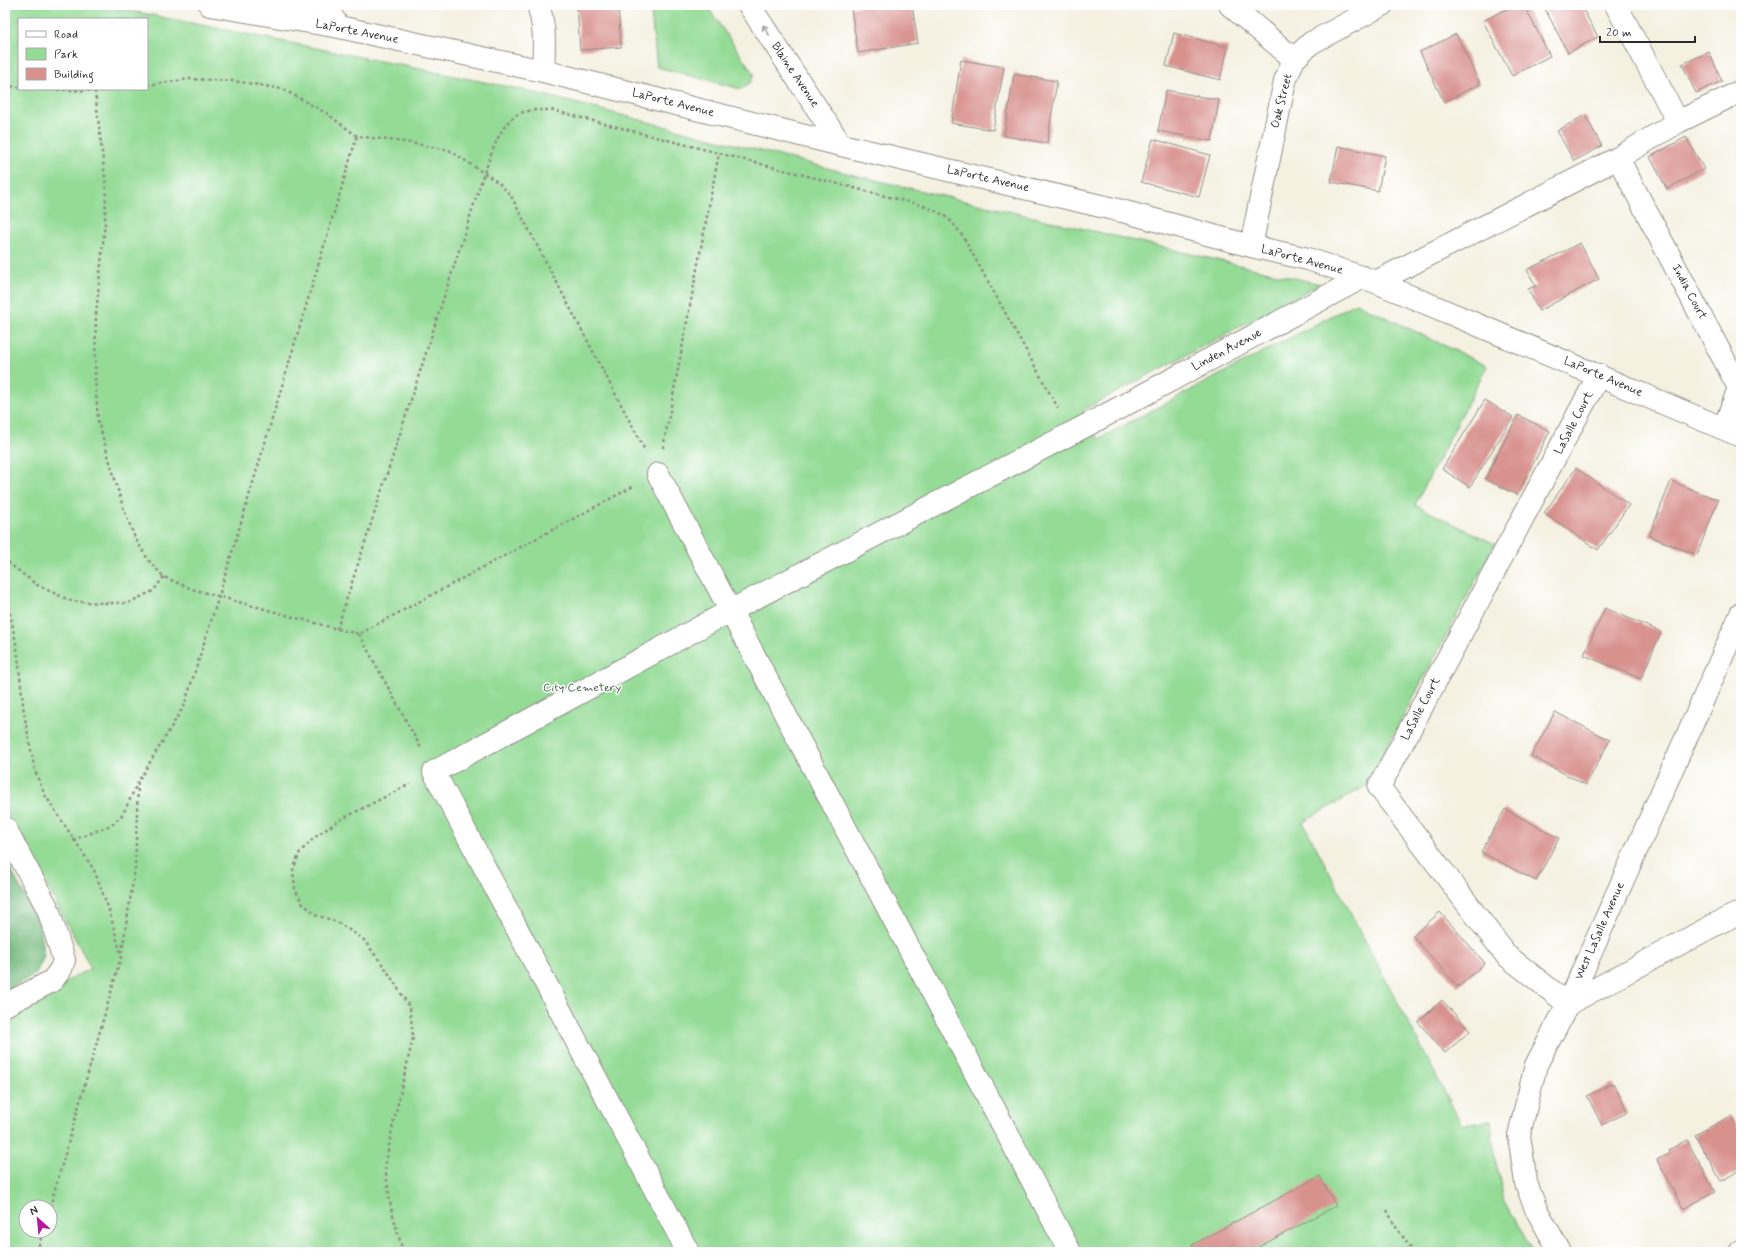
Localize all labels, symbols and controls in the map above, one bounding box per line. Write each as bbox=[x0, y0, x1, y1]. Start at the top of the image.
street label: LaPorte Avenue bbox=[314, 16, 400, 48]
legend bbox=[18, 18, 148, 90]
scale bar bbox=[1600, 18, 1695, 44]
one-way arrow bbox=[762, 25, 770, 36]
text: 20 m bbox=[1606, 25, 1632, 41]
text: Road bbox=[54, 27, 78, 43]
street label: Blaine Avenue bbox=[767, 39, 823, 111]
text: Park bbox=[54, 47, 78, 63]
text: Building bbox=[54, 67, 94, 84]
street label: Oak Street bbox=[1268, 72, 1297, 130]
street label: LaPorte Avenue bbox=[630, 85, 716, 121]
street label: LaPorte Avenue bbox=[945, 162, 1031, 196]
street label: LaPorte Avenue bbox=[1259, 241, 1345, 279]
street label: India Court bbox=[1668, 262, 1710, 323]
street label: Linden Avenue bbox=[1189, 325, 1265, 375]
street label: LaPorte Avenue bbox=[1561, 353, 1645, 401]
street label: LaSalle Court bbox=[1551, 389, 1597, 457]
street label: LaSalle Court bbox=[1398, 675, 1444, 743]
park label: City Cemetery bbox=[543, 680, 621, 696]
street label: West LaSalle Avenue bbox=[1571, 880, 1629, 982]
north arrow bbox=[18, 1199, 58, 1239]
text: N bbox=[27, 1203, 40, 1219]

